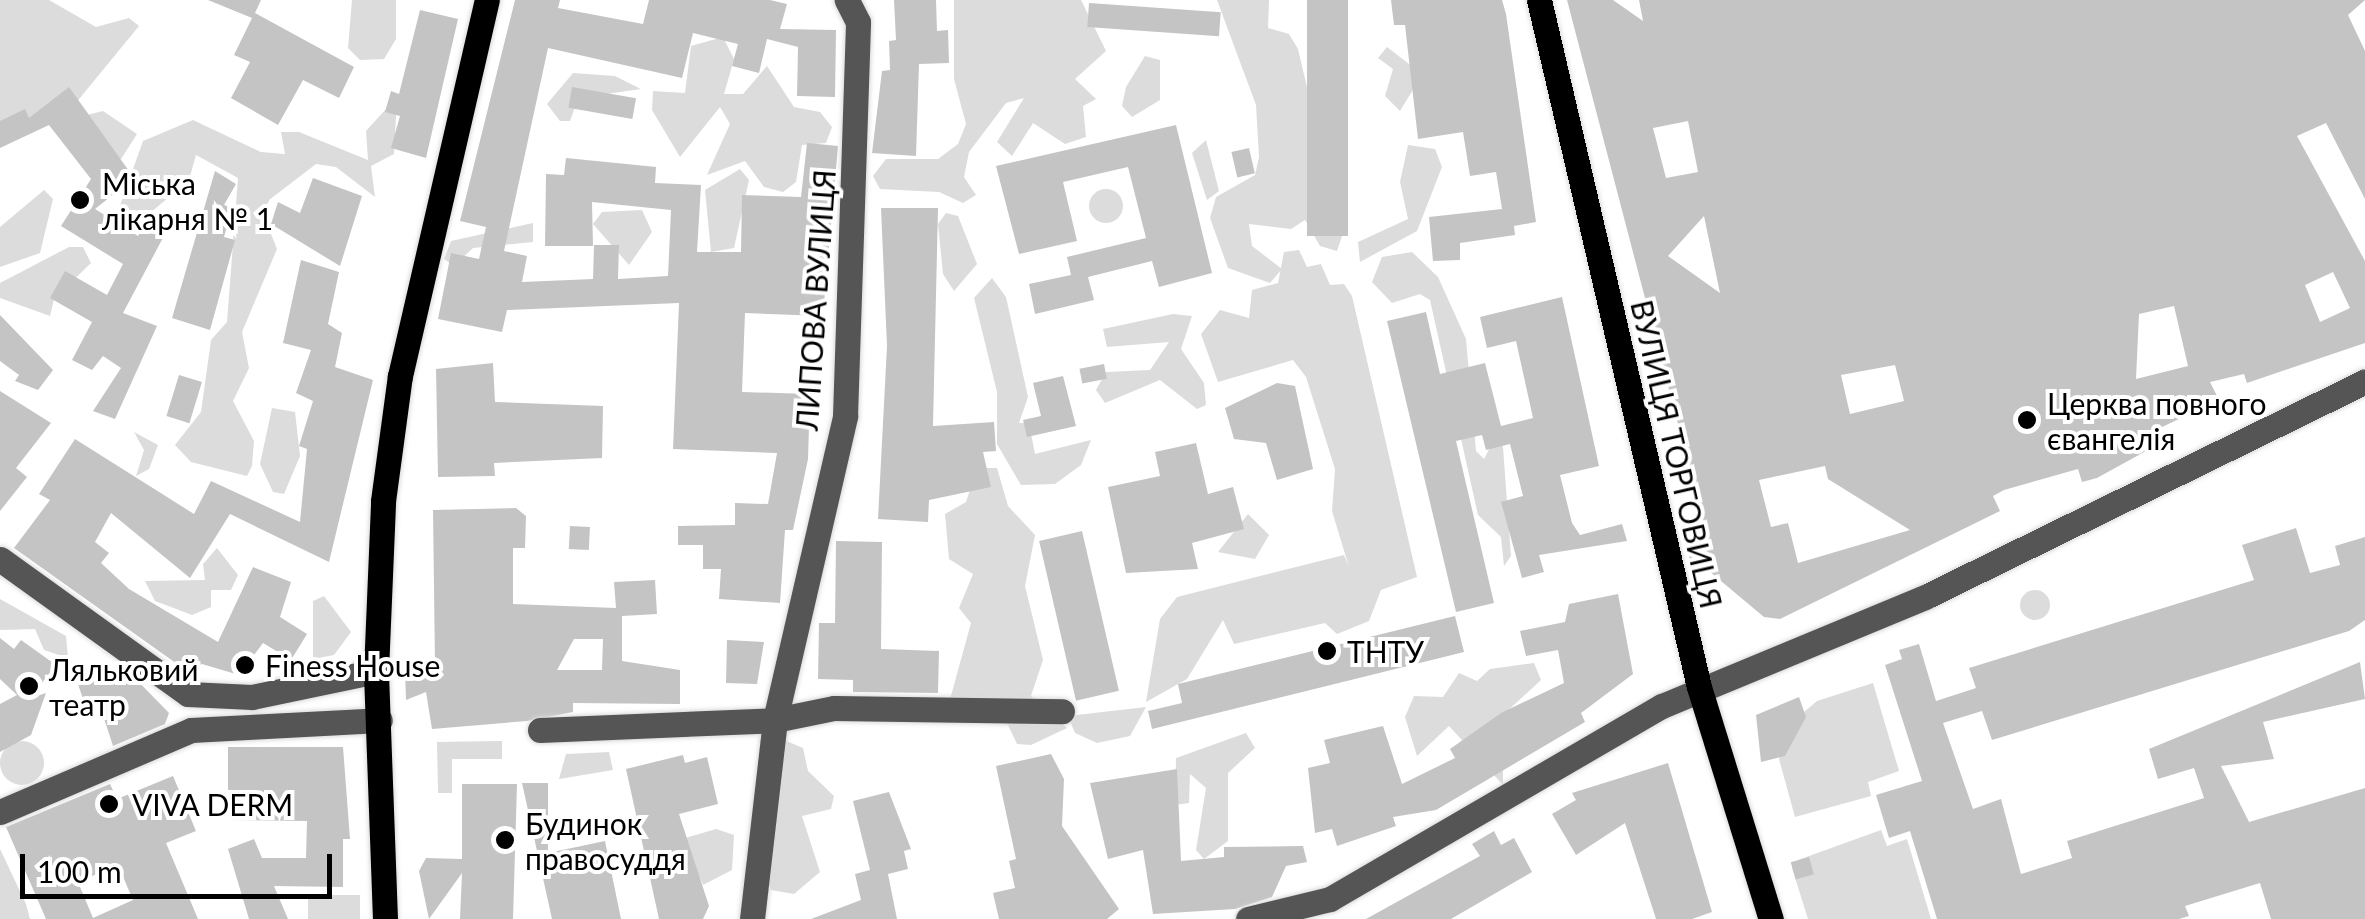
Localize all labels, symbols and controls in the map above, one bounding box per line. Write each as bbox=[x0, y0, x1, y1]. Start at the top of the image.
place label: Міська лікарня № 1 bbox=[102, 165, 273, 236]
street label: ЛИПОВА ВУЛИЦЯ bbox=[788, 168, 842, 432]
marker: Міська лікарня № 1 bbox=[67, 187, 93, 213]
street label: ВУЛИЦЯ ТОРГОВИЦЯ bbox=[1624, 296, 1730, 612]
place label: Церква повного євангелія bbox=[2047, 385, 2267, 456]
marker: Церква повного євангелія bbox=[2016, 409, 2038, 431]
place label: ТНТУ bbox=[1347, 633, 1424, 669]
marker: ТНТУ bbox=[1316, 640, 1338, 662]
place label: Finess House bbox=[265, 647, 440, 683]
place label: Ляльковий театр bbox=[49, 651, 198, 722]
marker: Finess House bbox=[234, 654, 256, 676]
marker: Ляльковий театр bbox=[18, 675, 40, 697]
place label: VIVA DERM bbox=[132, 786, 294, 822]
marker: VIVA DERM bbox=[96, 791, 122, 817]
place label: Будинок правосуддя bbox=[525, 805, 686, 876]
marker: Будинок правосуддя bbox=[494, 829, 516, 851]
scale bar bbox=[25, 834, 338, 896]
text: 100 m bbox=[37, 853, 122, 889]

